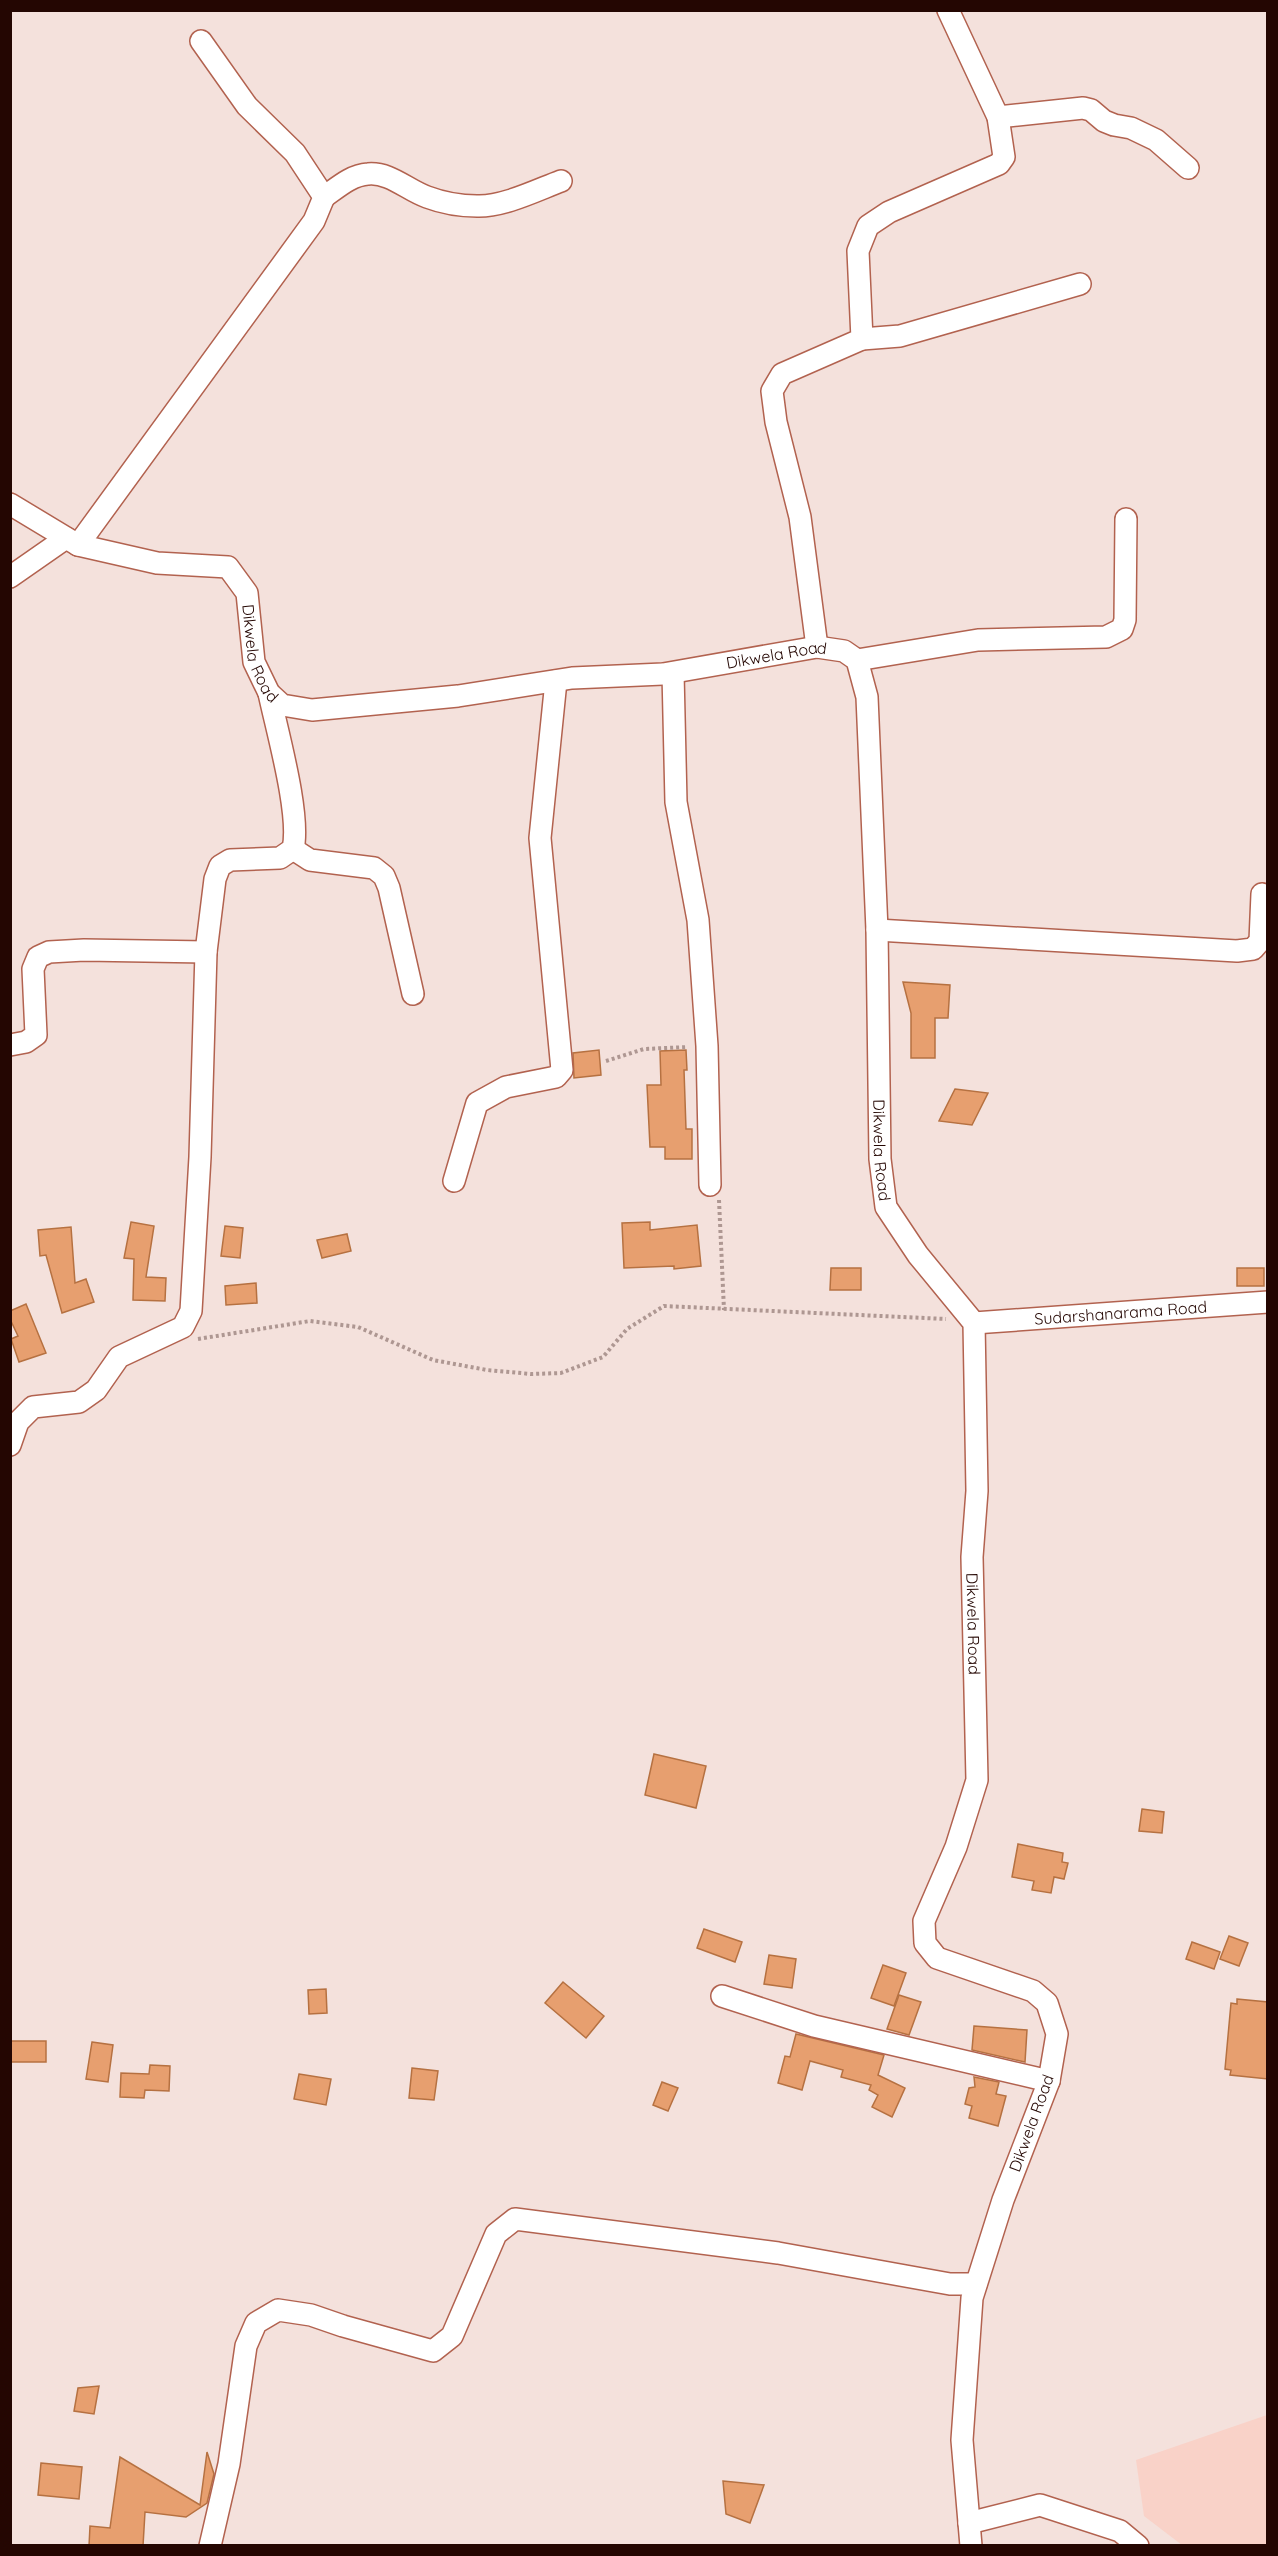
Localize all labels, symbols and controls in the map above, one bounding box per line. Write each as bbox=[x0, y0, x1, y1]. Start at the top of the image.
street label: Dikwela Road bbox=[238, 603, 283, 707]
street label: Dikwela Road bbox=[724, 637, 828, 673]
street label: Dikwela Road bbox=[869, 1099, 895, 1202]
street label: Sudarshanarama Road bbox=[1034, 1296, 1208, 1329]
street label: Dikwela Road bbox=[962, 1573, 985, 1675]
street label: Dikwela Road bbox=[1004, 2072, 1058, 2174]

